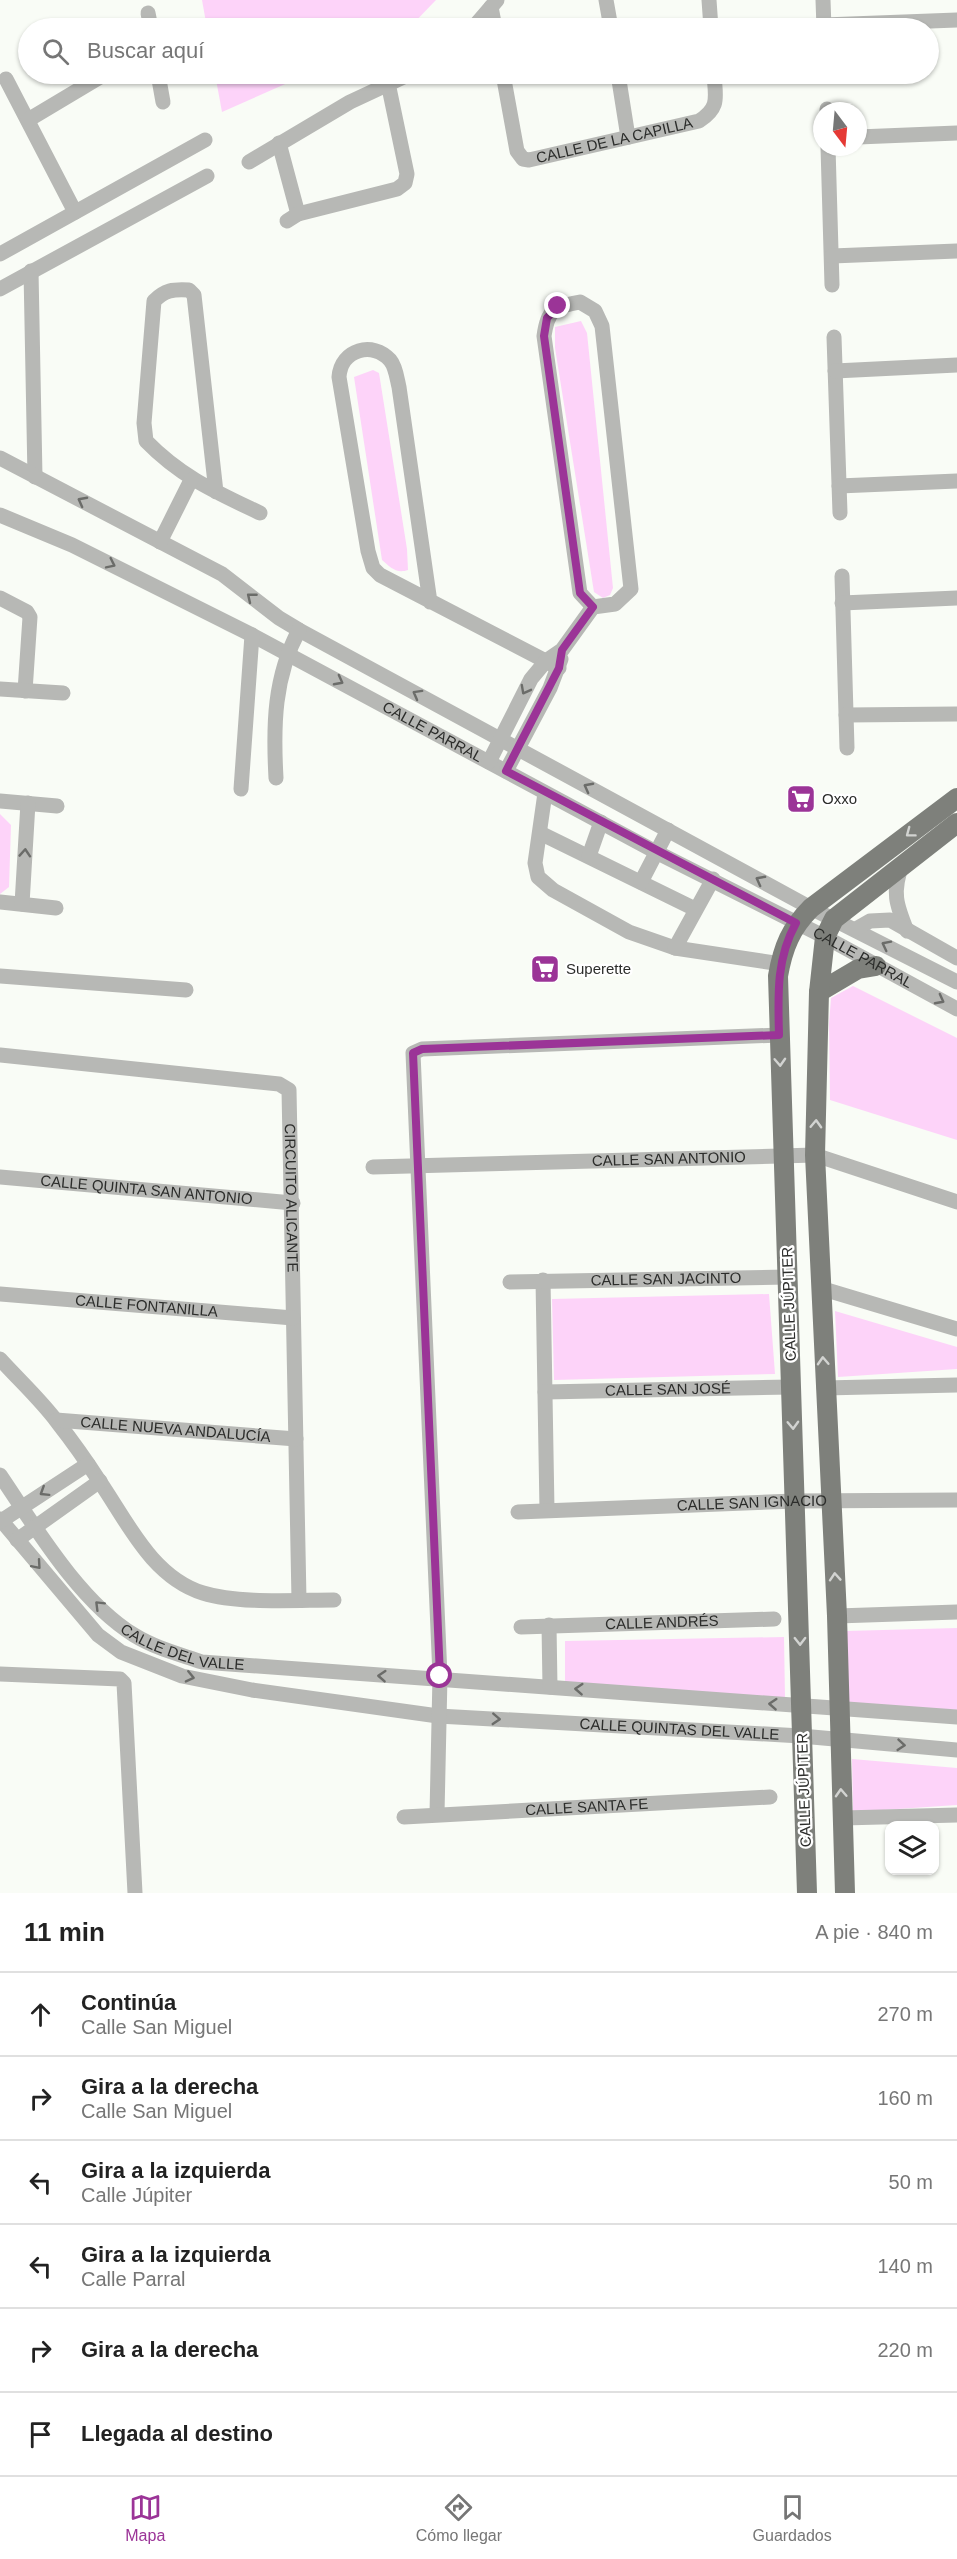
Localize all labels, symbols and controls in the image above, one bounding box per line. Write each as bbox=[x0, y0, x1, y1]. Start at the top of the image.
search box bbox=[18, 18, 939, 84]
icon: search bbox=[39, 35, 72, 68]
text: Buscar aquí bbox=[87, 38, 204, 63]
north arrow bbox=[813, 102, 867, 156]
street label: CALLE DE LA CAPILLA bbox=[534, 114, 694, 166]
route end bbox=[544, 292, 570, 318]
one-way arrow bbox=[78, 497, 88, 508]
one-way arrow bbox=[105, 557, 116, 569]
one-way arrow bbox=[247, 593, 258, 604]
one-way arrow bbox=[332, 674, 343, 685]
one-way arrow bbox=[521, 684, 532, 694]
one-way arrow bbox=[413, 690, 423, 701]
street label: CALLE PARRAL bbox=[380, 698, 485, 765]
one-way arrow bbox=[584, 783, 595, 794]
supermarket icon: Oxxo bbox=[785, 783, 817, 815]
place label: Oxxo bbox=[822, 790, 857, 807]
one-way arrow bbox=[906, 825, 917, 836]
one-way arrow bbox=[18, 849, 31, 858]
one-way arrow bbox=[756, 876, 766, 887]
street label: CALLE PARRAL bbox=[810, 923, 916, 991]
one-way arrow bbox=[882, 941, 893, 952]
supermarket icon: Superette bbox=[529, 953, 561, 985]
place label: Superette bbox=[566, 960, 631, 977]
one-way arrow bbox=[934, 993, 944, 1004]
one-way arrow bbox=[773, 1058, 786, 1067]
one-way arrow bbox=[809, 1120, 822, 1129]
street label: CIRCUITO ALICANTE bbox=[282, 1123, 302, 1272]
street label: CALLE SAN ANTONIO bbox=[592, 1148, 746, 1169]
street label: CALLE QUINTA SAN ANTONIO bbox=[40, 1172, 253, 1207]
street label: CALLE JÚPITER bbox=[778, 1246, 799, 1361]
street label: CALLE SAN JACINTO bbox=[590, 1269, 741, 1289]
street label: CALLE FONTANILLA bbox=[74, 1291, 219, 1320]
one-way arrow bbox=[817, 1357, 830, 1366]
street label: CALLE SAN JOSÉ bbox=[605, 1379, 731, 1399]
street label: CALLE NUEVA ANDALUCÍA bbox=[80, 1413, 271, 1445]
one-way arrow bbox=[787, 1421, 799, 1430]
one-way arrow bbox=[40, 1484, 50, 1496]
street label: CALLE SAN IGNACIO bbox=[676, 1492, 827, 1514]
one-way arrow bbox=[30, 1558, 41, 1569]
one-way arrow bbox=[828, 1572, 841, 1581]
one-way arrow bbox=[95, 1602, 106, 1613]
street label: CALLE ANDRÉS bbox=[605, 1612, 719, 1632]
street label: CALLE DEL VALLE bbox=[118, 1620, 245, 1673]
one-way arrow bbox=[794, 1636, 806, 1645]
route start bbox=[426, 1662, 452, 1688]
one-way arrow bbox=[184, 1670, 194, 1683]
one-way arrow bbox=[377, 1670, 386, 1683]
one-way arrow bbox=[574, 1683, 583, 1696]
one-way arrow bbox=[768, 1698, 778, 1711]
one-way arrow bbox=[492, 1712, 501, 1725]
street label: CALLE QUINTAS DEL VALLE bbox=[579, 1715, 780, 1743]
street label: CALLE JÚPITER bbox=[793, 1732, 814, 1847]
one-way arrow bbox=[896, 1738, 905, 1751]
one-way arrow bbox=[835, 1788, 848, 1797]
street label: CALLE SANTA FE bbox=[525, 1795, 649, 1818]
map controls bbox=[885, 1821, 939, 1875]
button: layers bbox=[885, 1821, 939, 1875]
text: 11 min bbox=[24, 1917, 105, 1947]
text: A pie · 840 m bbox=[815, 1921, 933, 1943]
text: Continúa bbox=[81, 1990, 176, 2015]
icon: ahead bbox=[24, 1998, 57, 2031]
text: 270 m bbox=[877, 2003, 933, 2025]
text: Calle San Miguel bbox=[81, 2016, 232, 2038]
text: Gira a la derecha bbox=[81, 2074, 258, 2099]
icon: right bbox=[24, 2082, 57, 2115]
text: 160 m bbox=[877, 2087, 933, 2109]
text: Calle San Miguel bbox=[81, 2100, 232, 2122]
text: Gira a la izquierda bbox=[81, 2158, 271, 2183]
icon: left bbox=[24, 2166, 57, 2199]
text: 50 m bbox=[889, 2171, 933, 2193]
text: Calle Júpiter bbox=[81, 2184, 192, 2206]
text: Gira a la izquierda bbox=[81, 2242, 271, 2267]
icon: left bbox=[24, 2250, 57, 2283]
text: 140 m bbox=[877, 2255, 933, 2277]
text: Calle Parral bbox=[81, 2268, 185, 2290]
icon: right bbox=[24, 2334, 57, 2367]
text: Gira a la derecha bbox=[81, 2337, 258, 2362]
text: 220 m bbox=[877, 2339, 933, 2361]
icon: arrive bbox=[24, 2418, 57, 2451]
text: Llegada al destino bbox=[81, 2421, 273, 2446]
tab: Mapa bbox=[125, 2491, 165, 2545]
tab: Cómo llegar bbox=[416, 2491, 502, 2545]
tab: Guardados bbox=[753, 2491, 832, 2545]

